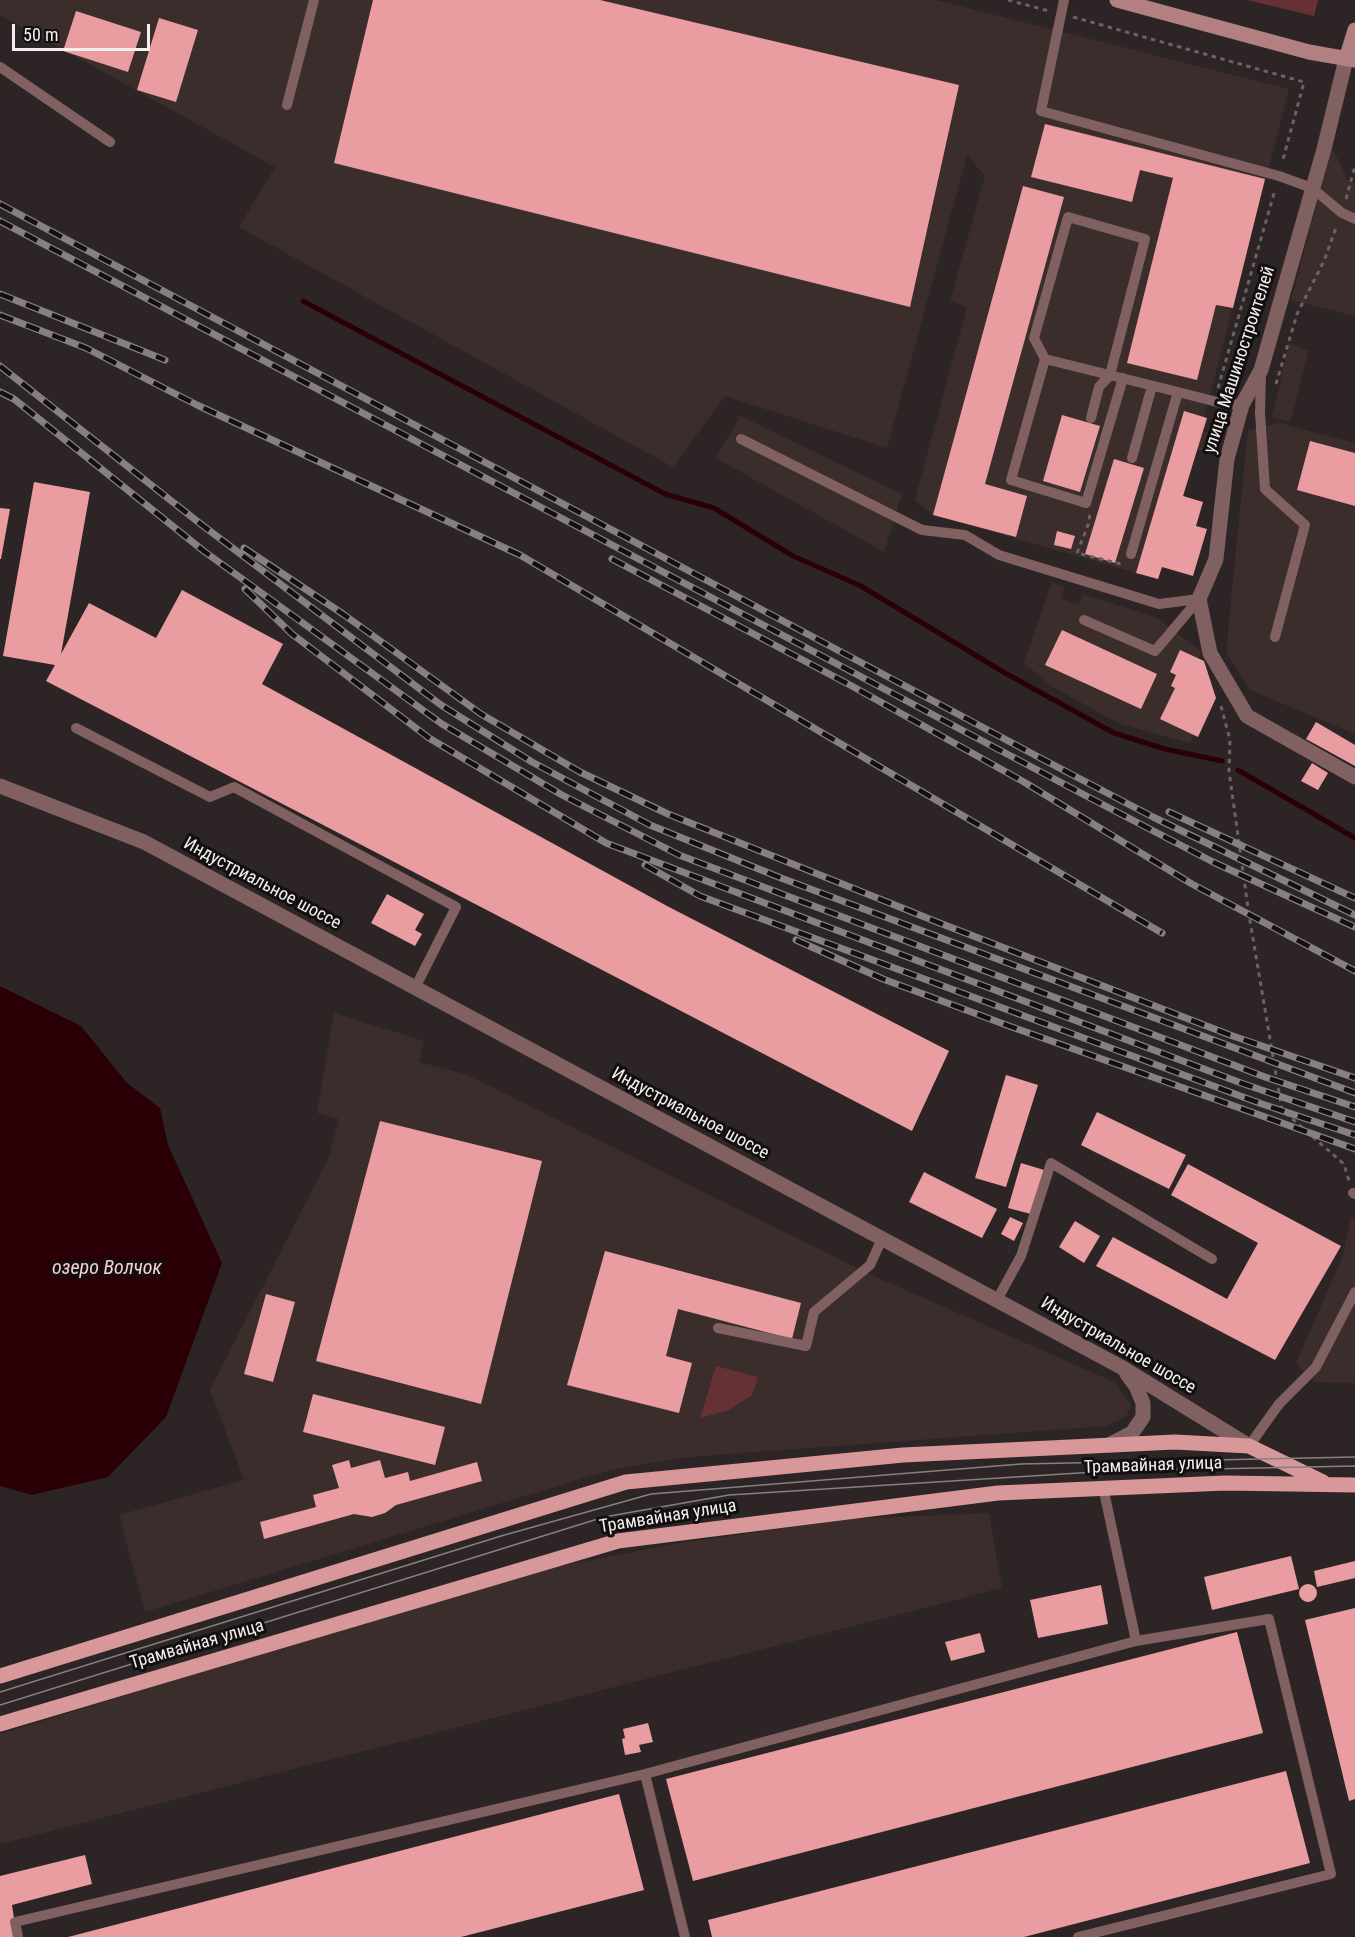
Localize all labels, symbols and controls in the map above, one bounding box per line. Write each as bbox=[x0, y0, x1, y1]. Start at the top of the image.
scale bar bbox=[15, 12, 153, 50]
text: 50 m bbox=[23, 24, 58, 45]
street label: улица Машиностроителей bbox=[1200, 264, 1280, 456]
street label: Индустриальное шоссе bbox=[180, 833, 344, 935]
street label: Индустриальное шоссе bbox=[608, 1063, 772, 1165]
water label: озеро Волчок bbox=[52, 1257, 162, 1281]
street label: Индустриальное шоссе bbox=[1037, 1293, 1199, 1399]
street label: Трамвайная улица bbox=[1083, 1453, 1223, 1479]
street label: Трамвайная улица bbox=[598, 1495, 738, 1539]
street label: Трамвайная улица bbox=[127, 1616, 267, 1674]

